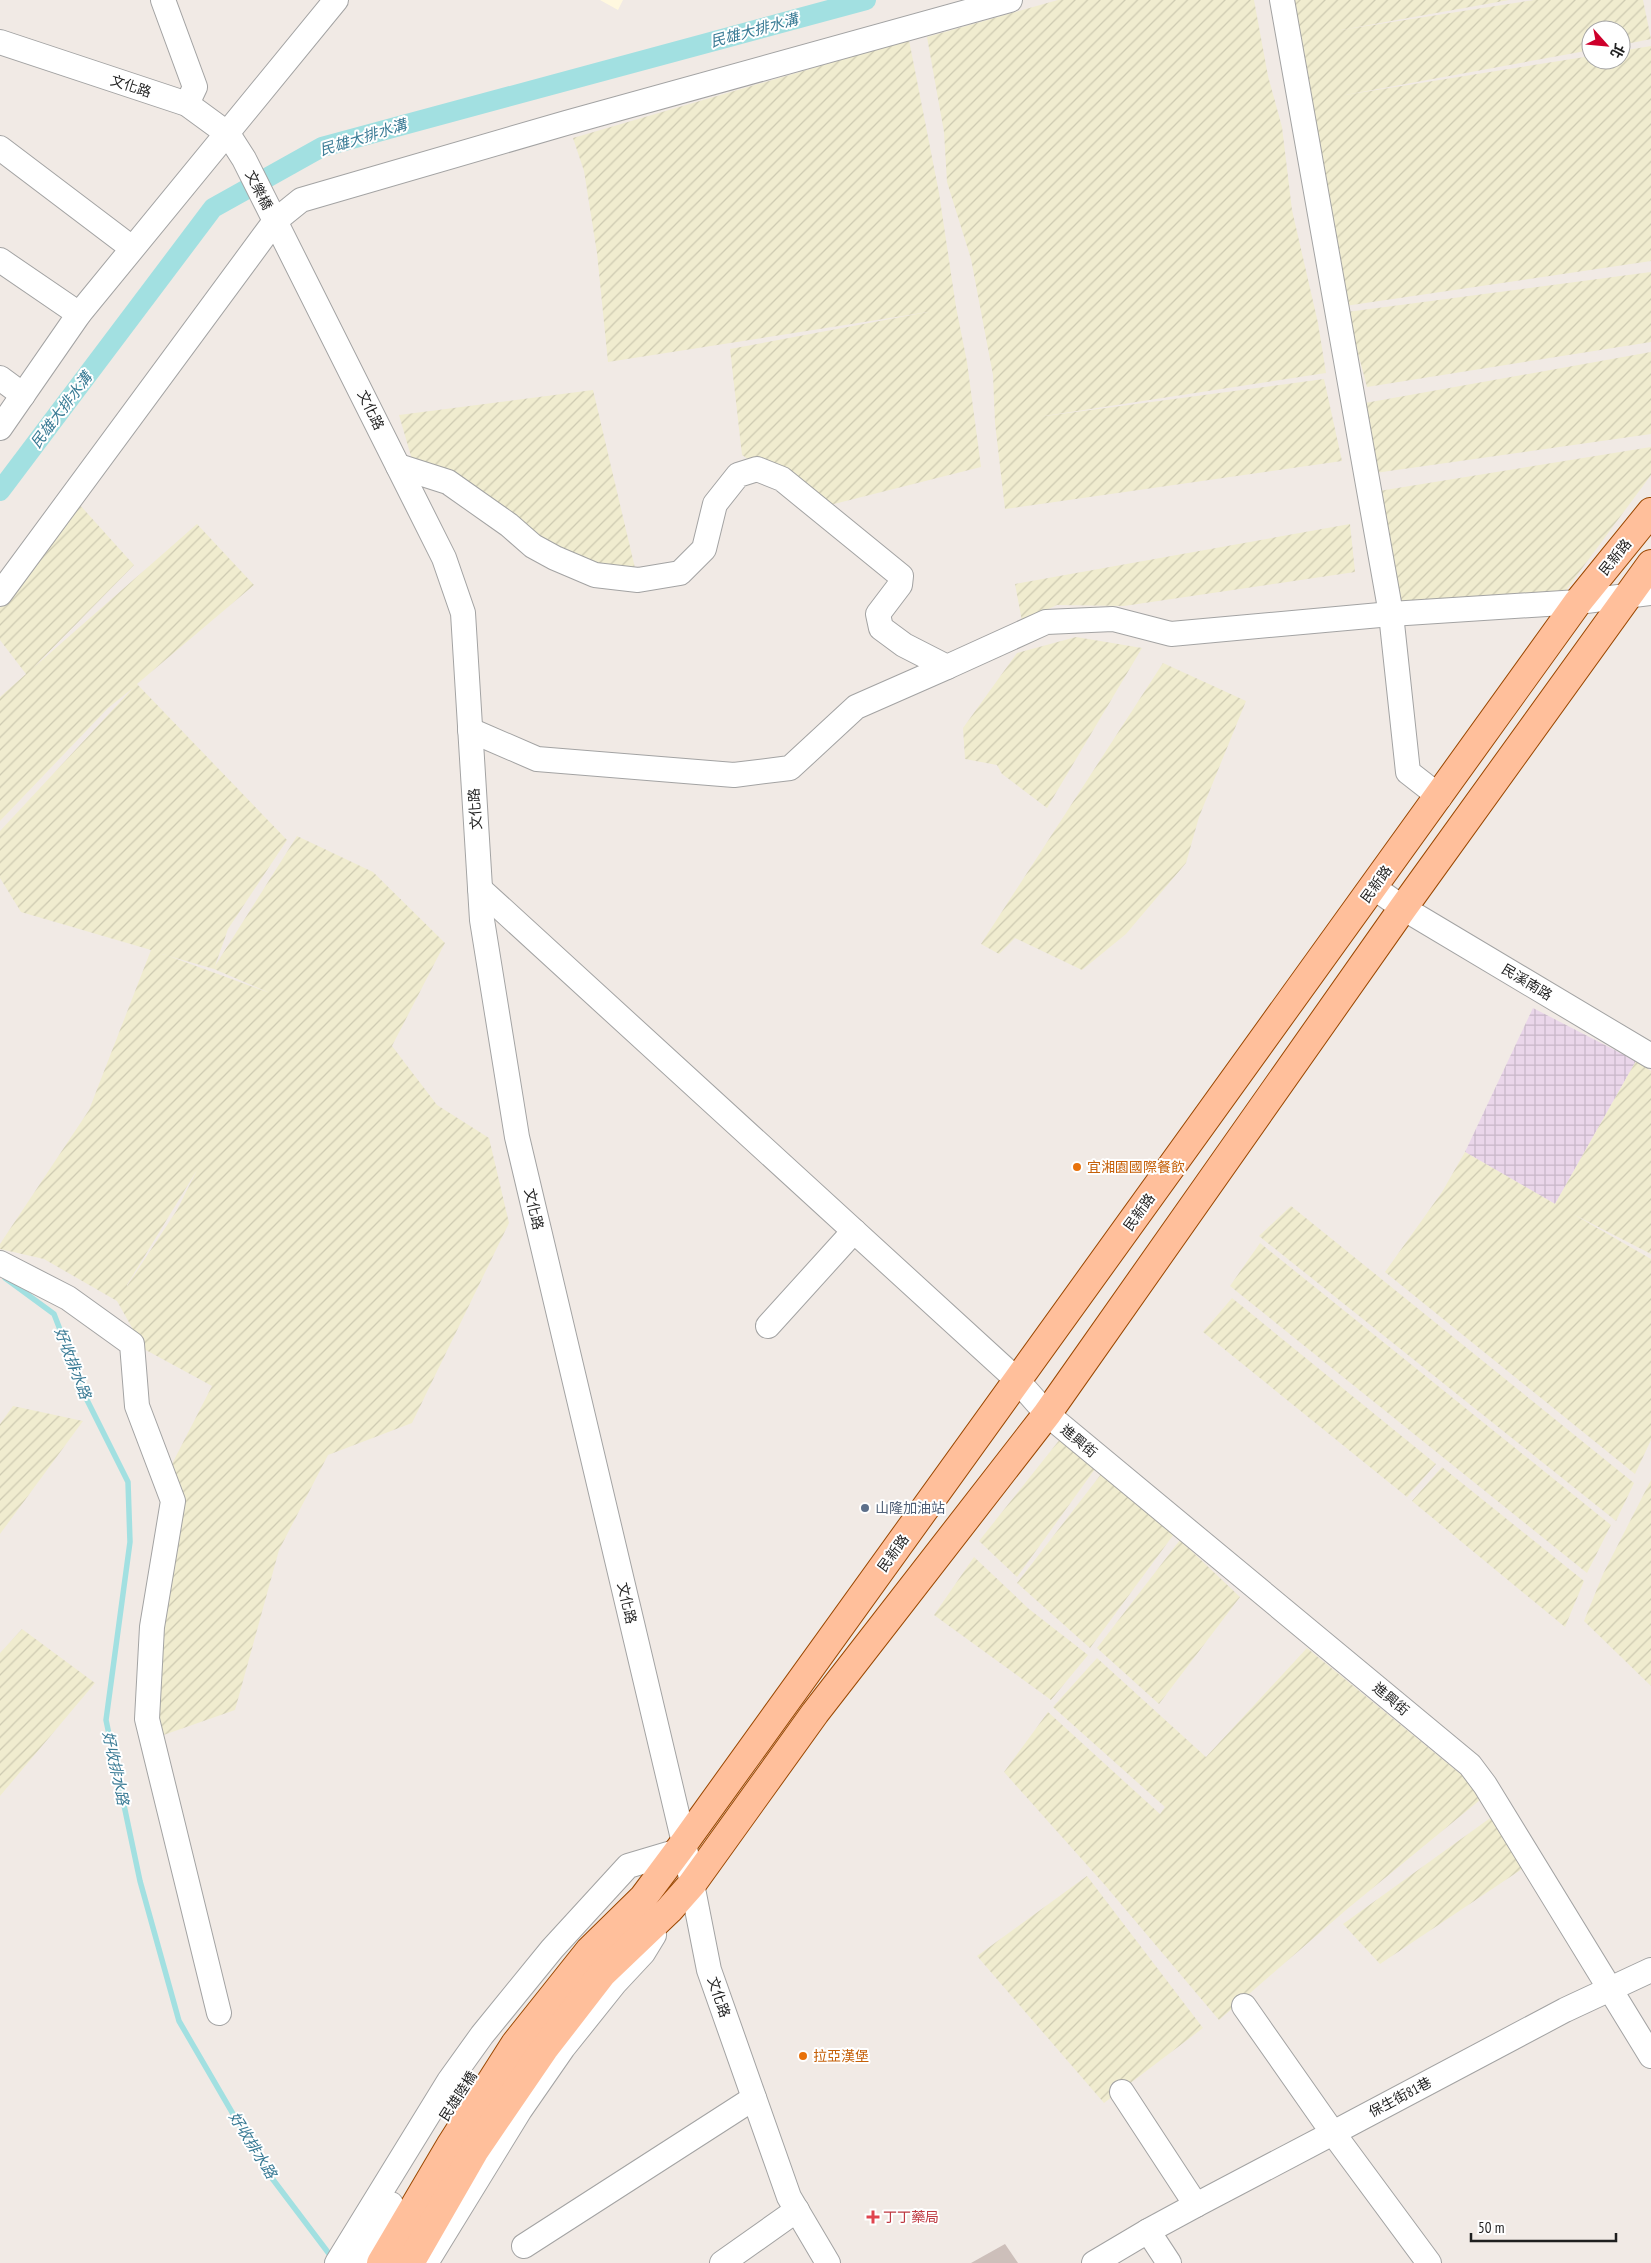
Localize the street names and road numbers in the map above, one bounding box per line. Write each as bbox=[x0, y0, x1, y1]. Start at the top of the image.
street label: 文化路 bbox=[108, 71, 154, 101]
street label: 文樂橋 bbox=[241, 167, 277, 213]
street label: 文化路 bbox=[354, 387, 388, 433]
street label: 民新路 bbox=[1595, 535, 1635, 579]
street label: 文化路 bbox=[465, 787, 485, 831]
street label: 民新路 bbox=[1356, 862, 1396, 906]
street label: 民溪南路 bbox=[1498, 960, 1556, 1004]
street label: 文化路 bbox=[521, 1187, 547, 1231]
street label: 民新路 bbox=[1119, 1190, 1159, 1234]
street label: 進興街 bbox=[1057, 1421, 1101, 1461]
street label: 民新路 bbox=[873, 1531, 913, 1575]
street label: 文化路 bbox=[614, 1581, 640, 1625]
street label: 進興街 bbox=[1369, 1679, 1413, 1719]
street label: 文化路 bbox=[704, 1974, 734, 2020]
street label: 民雄陸橋 bbox=[435, 2068, 481, 2124]
street label: 保生街81巷 bbox=[1365, 2073, 1435, 2121]

